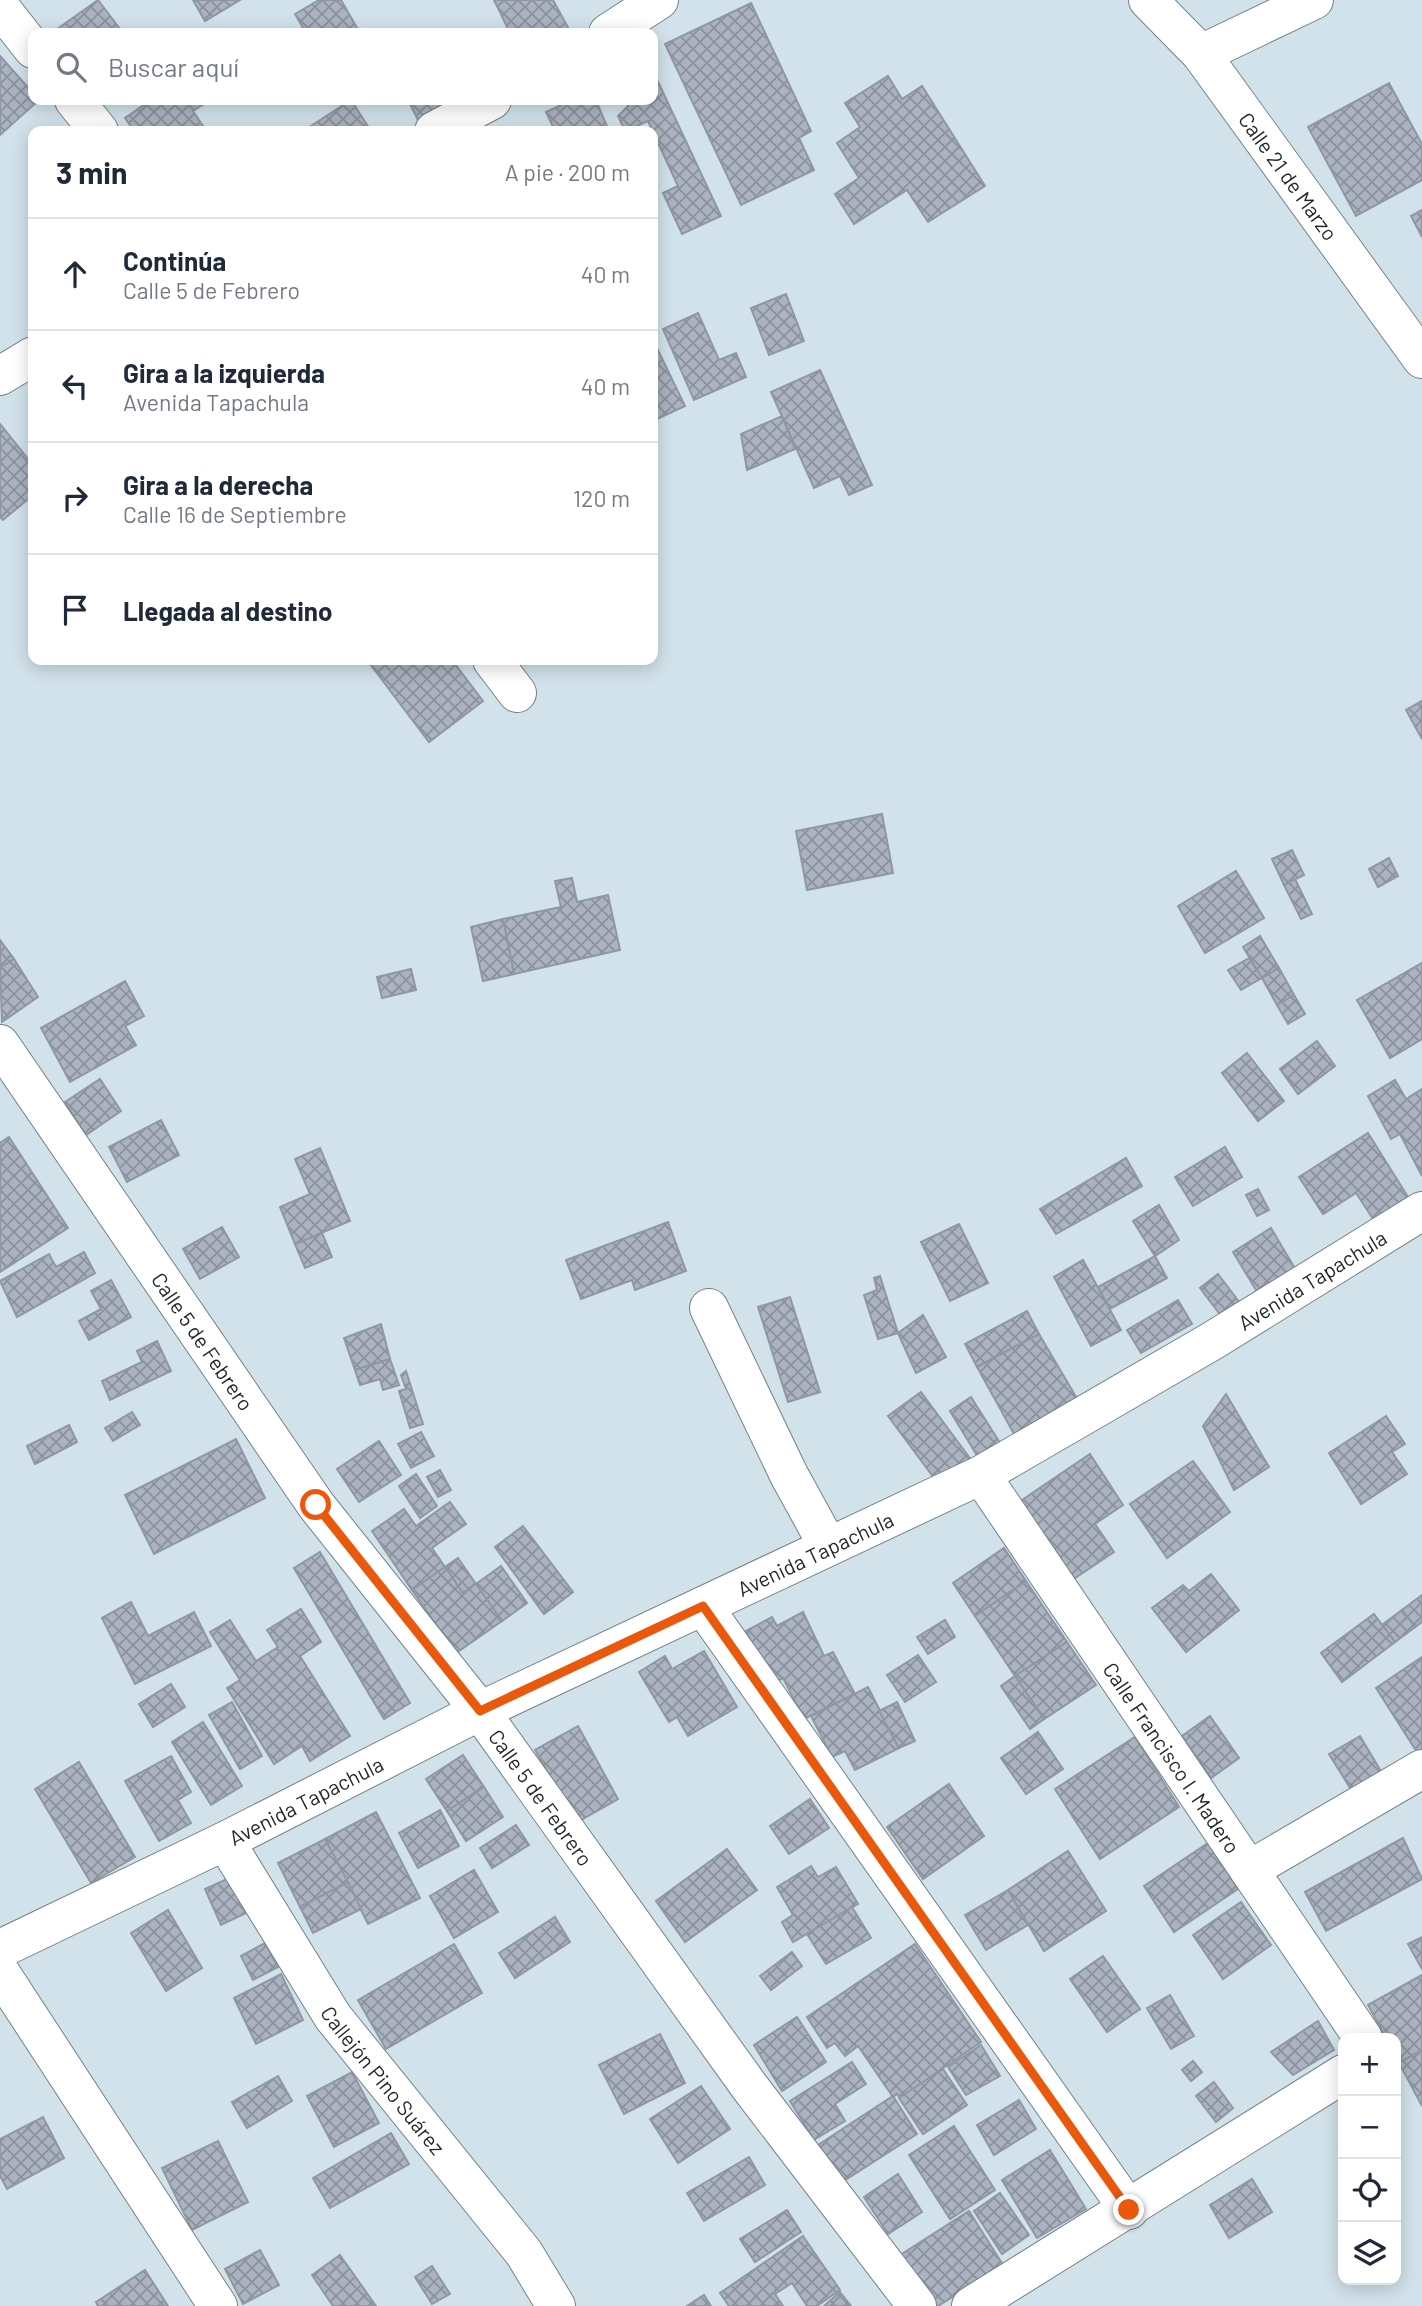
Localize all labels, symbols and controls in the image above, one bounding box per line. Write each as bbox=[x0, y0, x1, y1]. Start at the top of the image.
search box bbox=[28, 28, 658, 105]
icon: search bbox=[52, 48, 90, 86]
text: Buscar aquí bbox=[108, 51, 239, 82]
street label: Calle 21 de Marzo bbox=[1234, 107, 1344, 245]
text: 3 min bbox=[56, 154, 127, 190]
text: A pie · 200 m bbox=[505, 158, 630, 186]
text: Continúa bbox=[123, 245, 226, 276]
icon: ahead bbox=[56, 255, 94, 293]
text: 40 m bbox=[581, 260, 630, 288]
text: Calle 5 de Febrero bbox=[123, 276, 300, 304]
text: Gira a la izquierda bbox=[123, 357, 325, 388]
icon: left bbox=[56, 367, 94, 405]
text: 40 m bbox=[581, 372, 630, 400]
text: Avenida Tapachula bbox=[123, 388, 309, 416]
text: Gira a la derecha bbox=[123, 469, 313, 500]
icon: right bbox=[56, 479, 94, 517]
text: 120 m bbox=[573, 484, 630, 512]
text: Calle 16 de Septiembre bbox=[123, 500, 347, 528]
icon: arrive bbox=[56, 591, 94, 629]
text: Llegada al destino bbox=[123, 595, 332, 626]
street label: Avenida Tapachula bbox=[1233, 1224, 1391, 1335]
street label: Calle 5 de Febrero bbox=[147, 1267, 260, 1415]
route start bbox=[300, 1489, 331, 1520]
street label: Avenida Tapachula bbox=[733, 1506, 897, 1601]
street label: Calle Francisco I. Madero bbox=[1099, 1657, 1246, 1857]
street label: Calle 5 de Febrero bbox=[484, 1724, 599, 1870]
street label: Avenida Tapachula bbox=[224, 1750, 387, 1850]
street label: Callejón Pino Suárez bbox=[317, 2001, 451, 2159]
map controls bbox=[1338, 2033, 1401, 2285]
button: + bbox=[1338, 2033, 1401, 2096]
button: − bbox=[1338, 2096, 1401, 2159]
button: locate bbox=[1338, 2159, 1401, 2222]
route end bbox=[1113, 2194, 1144, 2225]
button: layers bbox=[1338, 2222, 1401, 2285]

